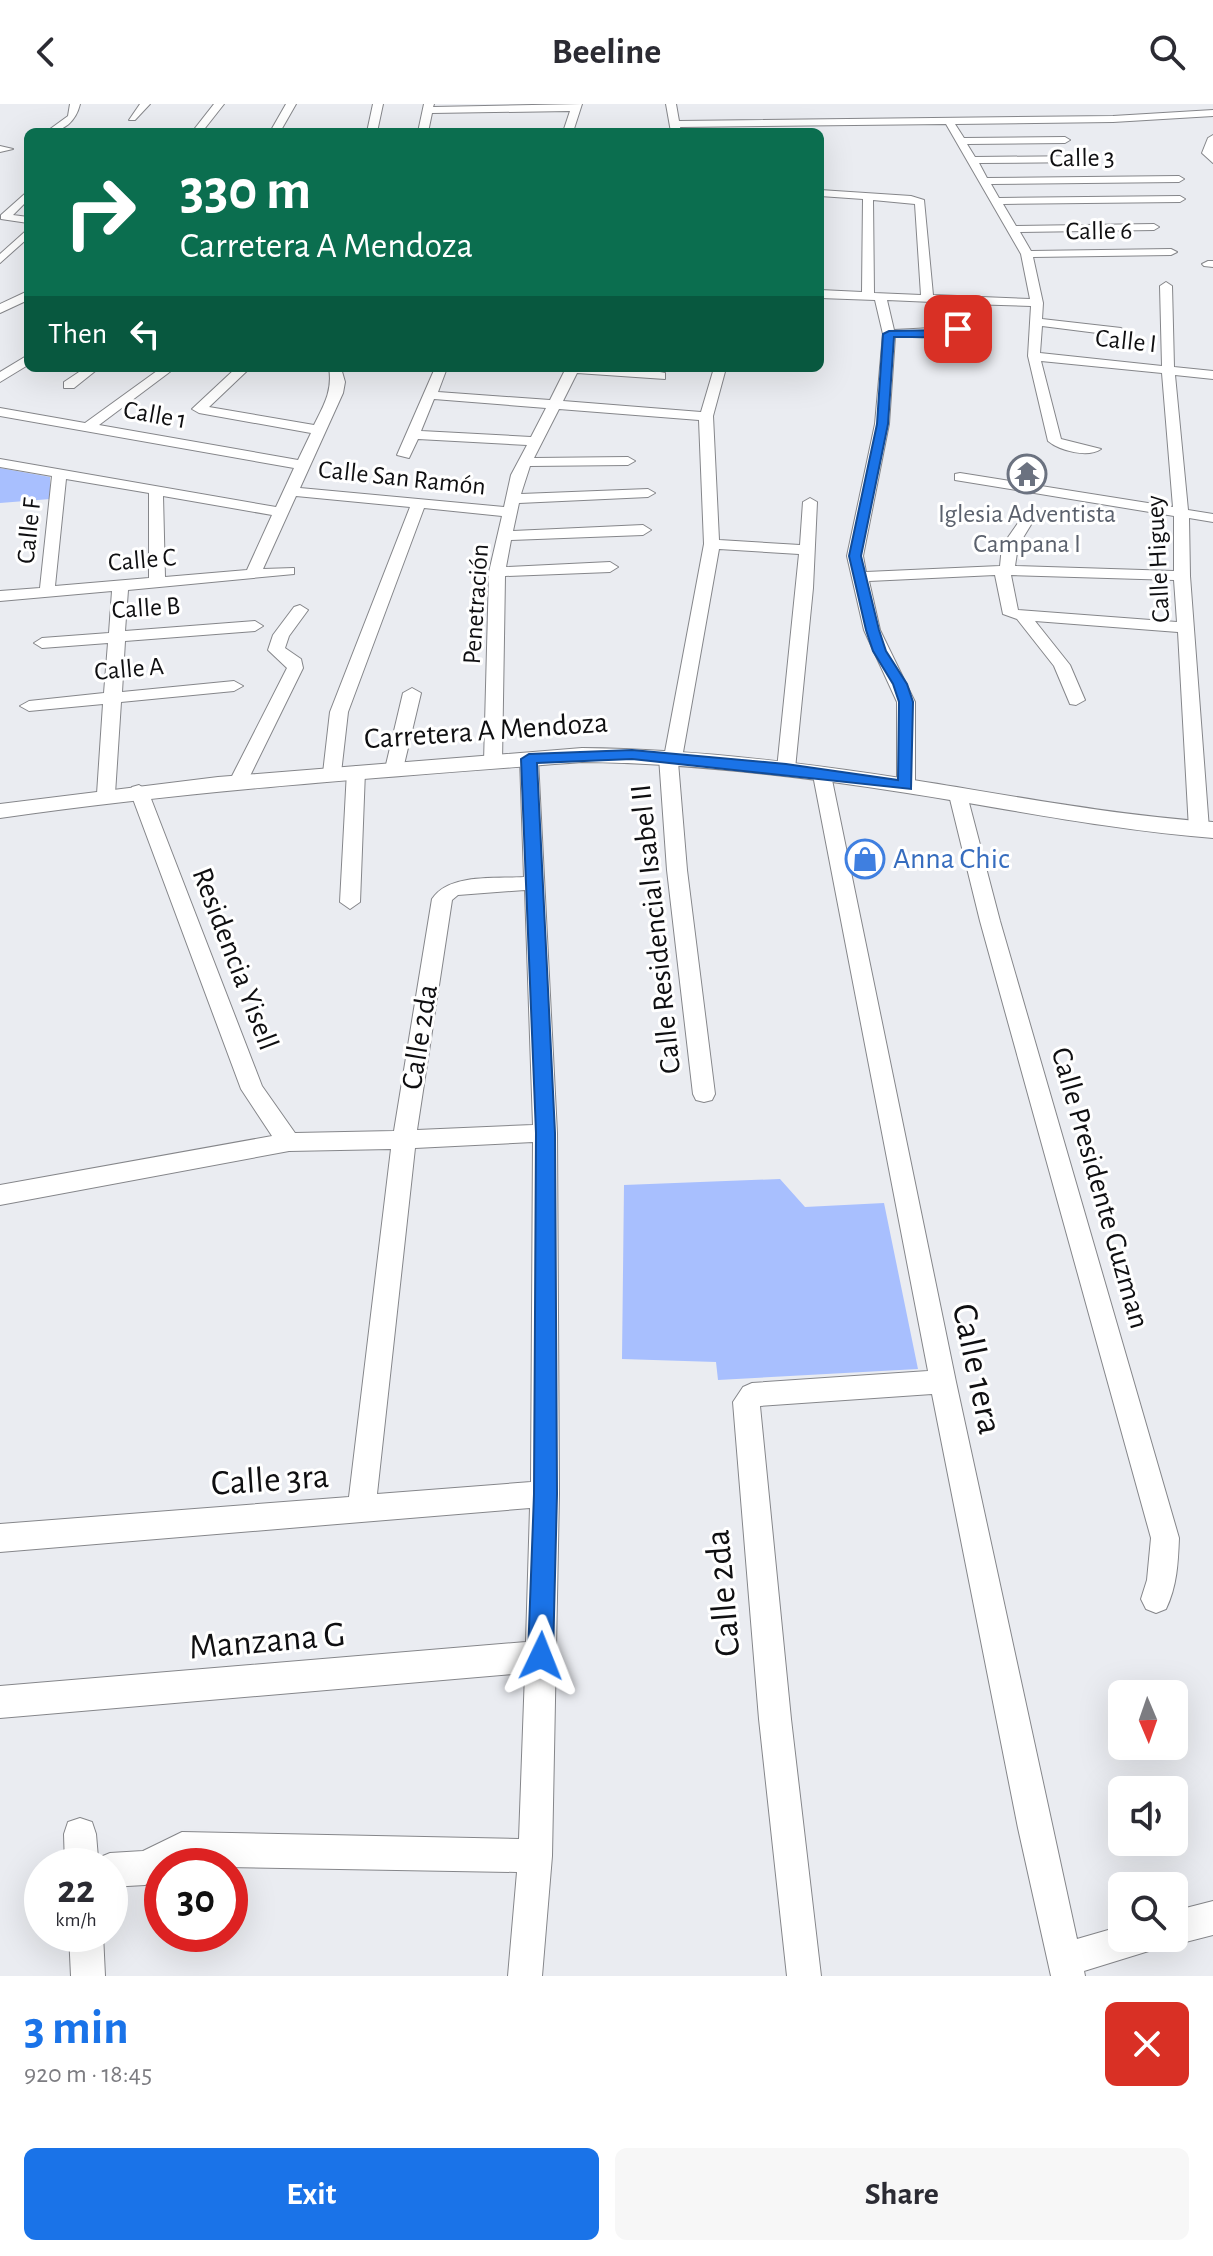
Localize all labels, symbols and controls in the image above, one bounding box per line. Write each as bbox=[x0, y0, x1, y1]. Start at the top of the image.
icon: back bbox=[24, 30, 68, 74]
icon: search bbox=[1145, 30, 1189, 74]
text: Beeline bbox=[552, 34, 661, 70]
street label: Calle 3 bbox=[1049, 144, 1115, 172]
icon: right bbox=[48, 160, 152, 264]
text: 330 m bbox=[180, 163, 311, 219]
street label: Calle 6 bbox=[1065, 217, 1133, 245]
text: Carretera A Mendoza bbox=[180, 228, 473, 264]
pin bbox=[924, 295, 992, 363]
icon: arrive bbox=[936, 307, 980, 351]
icon: left bbox=[123, 312, 167, 356]
text: Then bbox=[48, 319, 107, 349]
street label: Calle I bbox=[1094, 325, 1158, 357]
street label: Calle 1 bbox=[121, 397, 189, 433]
temple icon: Iglesia Adventista Campana I bbox=[1006, 453, 1048, 495]
street label: Calle San Ramón bbox=[317, 456, 487, 500]
street label: Calle Higuey bbox=[1142, 495, 1174, 623]
street label: Calle F bbox=[13, 496, 45, 565]
place label: Iglesia Adventista Campana I bbox=[938, 501, 1116, 557]
street label: Penetración bbox=[459, 543, 493, 665]
street label: Calle C bbox=[107, 544, 177, 576]
street label: Calle B bbox=[111, 593, 181, 623]
street label: Calle A bbox=[93, 653, 165, 685]
street label: Carretera A Mendoza bbox=[363, 708, 609, 754]
street label: Calle Residencial Isabel II bbox=[626, 783, 686, 1075]
shop icon: Anna Chic bbox=[844, 838, 886, 880]
place label: Anna Chic bbox=[893, 844, 1010, 874]
street label: Residencia Yisell bbox=[186, 864, 284, 1054]
street label: Calle 2da bbox=[397, 982, 443, 1092]
street label: Calle Presidente Guzman bbox=[1045, 1044, 1155, 1332]
street label: Calle 1era bbox=[946, 1300, 1008, 1438]
street label: Calle 3ra bbox=[210, 1458, 330, 1502]
street label: Calle 2da bbox=[700, 1528, 746, 1658]
position arrow bbox=[499, 1614, 583, 1698]
street label: Manzana G bbox=[187, 1616, 347, 1666]
north arrow bbox=[1108, 1680, 1188, 1760]
map controls bbox=[1108, 1680, 1188, 1952]
button: sound bbox=[1108, 1776, 1188, 1856]
speed limit sign: 30 bbox=[144, 1848, 248, 1952]
text: 22 bbox=[57, 1870, 95, 1910]
button: search bbox=[1108, 1872, 1188, 1952]
text: km/h bbox=[55, 1910, 97, 1930]
button: close bbox=[1105, 2002, 1189, 2086]
text: 3 min bbox=[24, 2005, 129, 2053]
text: 920 m · 18:45 bbox=[24, 2061, 152, 2087]
button: Exit bbox=[24, 2148, 599, 2240]
button: Share bbox=[615, 2148, 1189, 2240]

